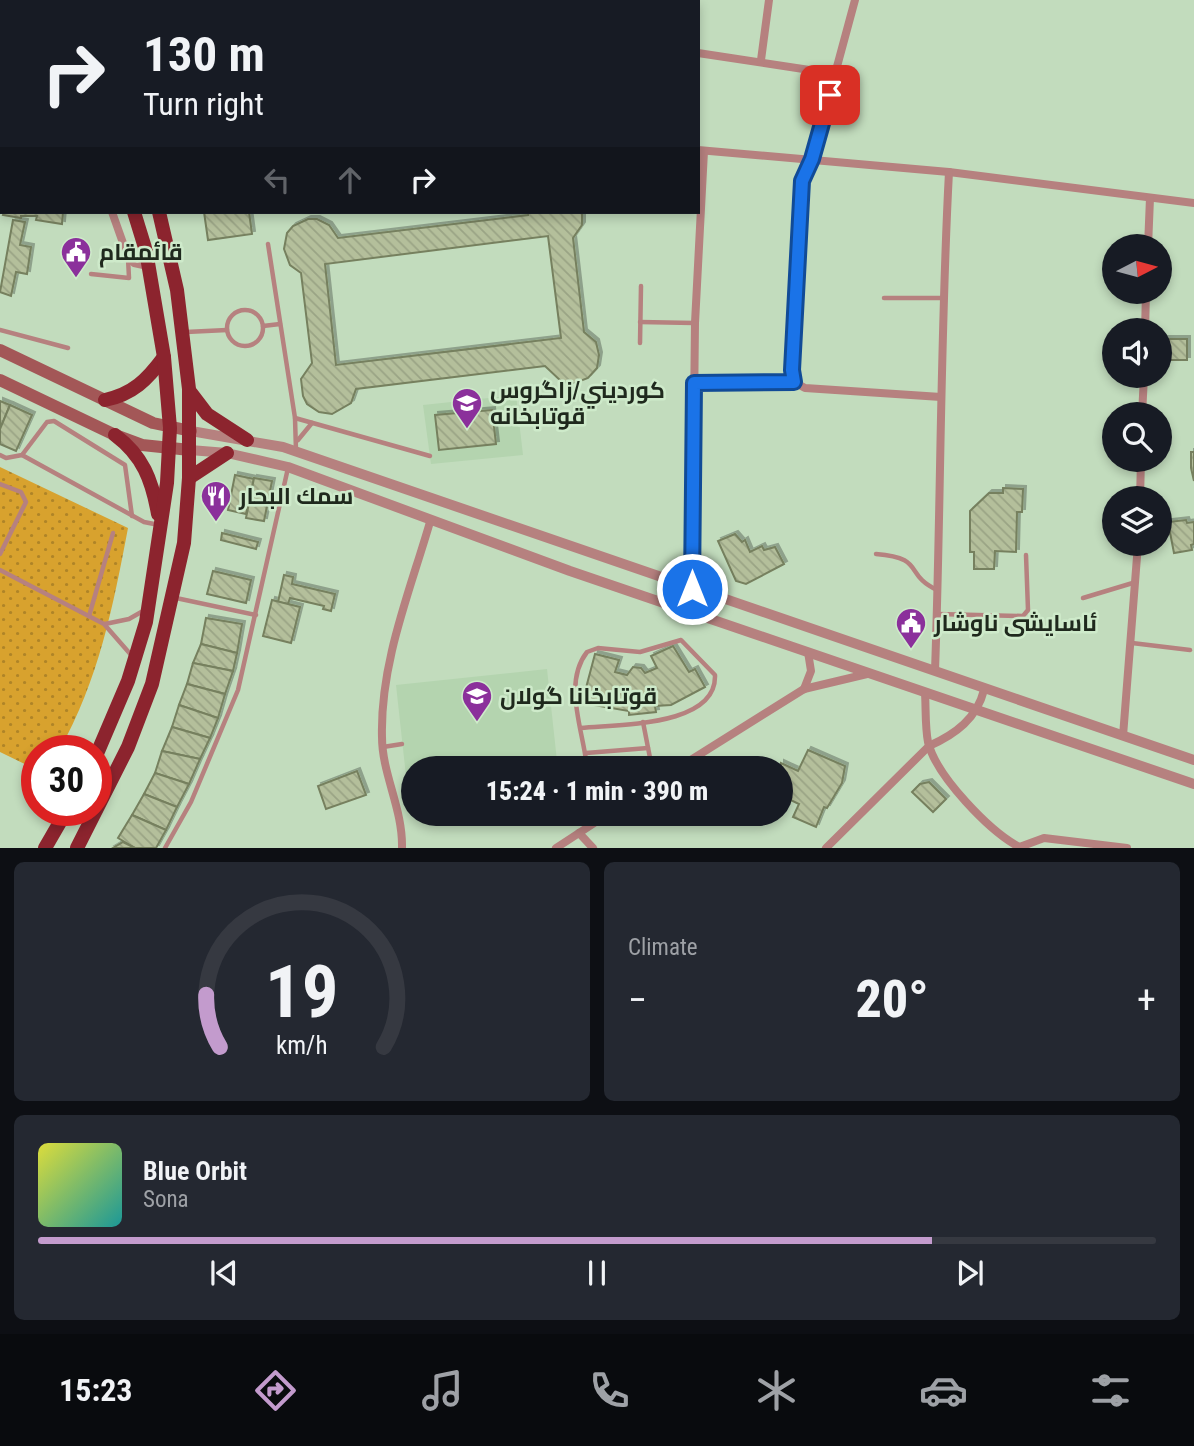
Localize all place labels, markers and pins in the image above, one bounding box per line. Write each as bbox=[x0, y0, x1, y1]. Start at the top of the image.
pin bbox=[800, 65, 860, 125]
public building icon: قائمقام bbox=[59, 235, 93, 279]
place label: قائمقام bbox=[99, 239, 183, 268]
place label: كورديني/زاگروس قوتابخانه‌ bbox=[490, 377, 665, 430]
school or university icon: كورديني/زاگروس قوتابخانه‌ bbox=[450, 386, 484, 430]
restaurant icon: سمك البحار bbox=[199, 479, 233, 523]
place label: سمك البحار bbox=[238, 483, 353, 510]
public building icon: ئاسايشى ناوشار bbox=[894, 606, 928, 650]
place label: ئاسايشى ناوشار bbox=[933, 610, 1097, 637]
school or university icon: قوتابخانا گولان bbox=[460, 679, 494, 723]
place label: قوتابخانا گولان bbox=[500, 683, 657, 710]

